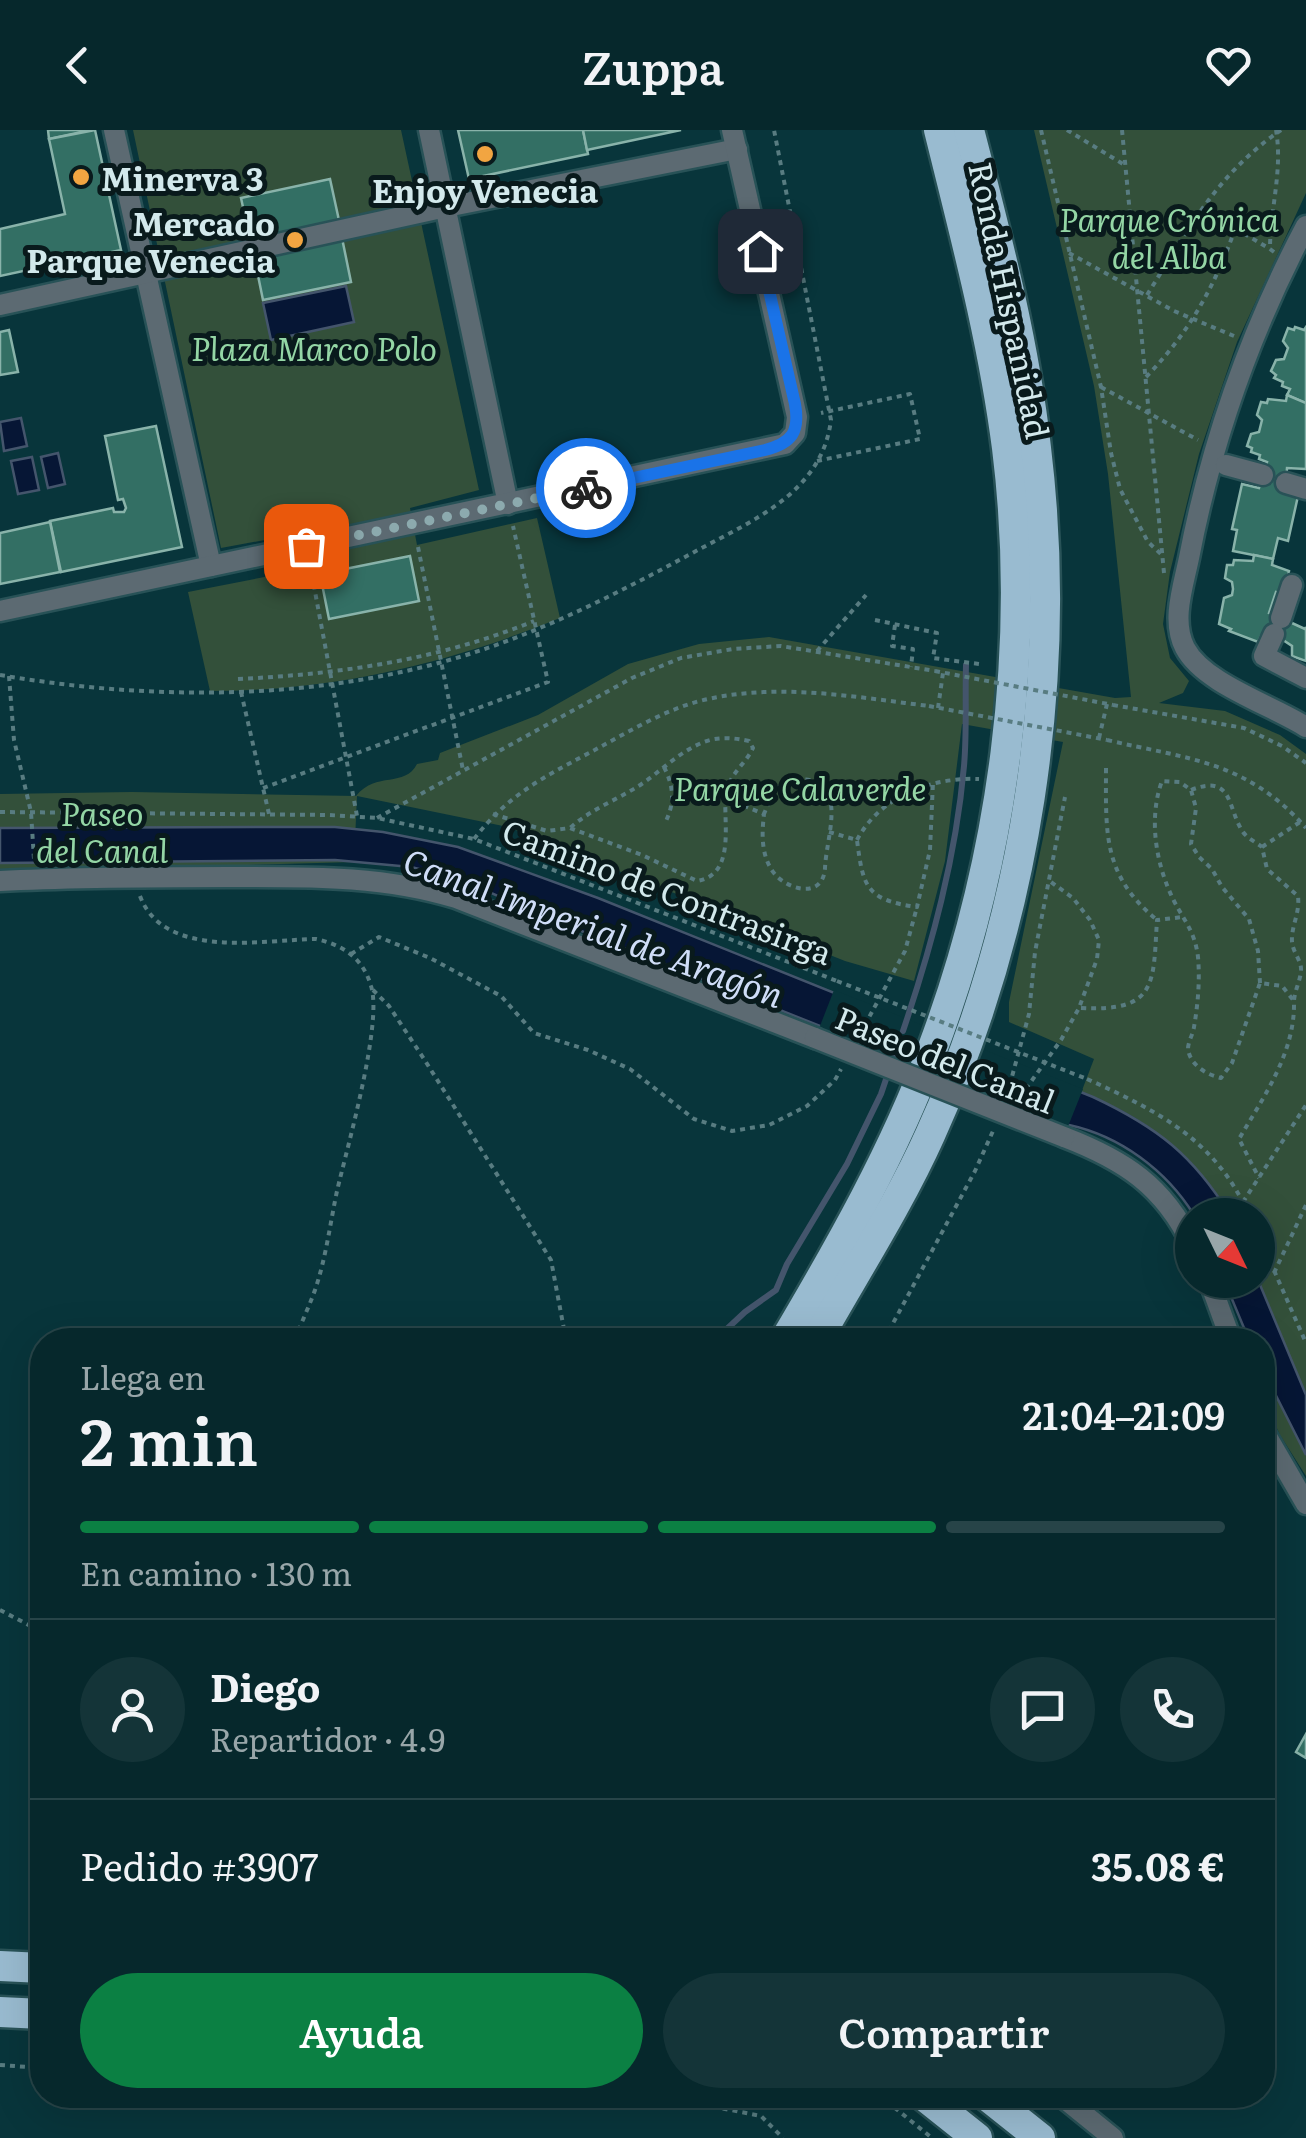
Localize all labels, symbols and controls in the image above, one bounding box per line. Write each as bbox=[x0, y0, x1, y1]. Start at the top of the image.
text: Zuppa bbox=[582, 32, 724, 99]
icon: back bbox=[50, 38, 105, 93]
icon: heart bbox=[1201, 38, 1256, 93]
marker: Enjoy Venecia bbox=[474, 143, 496, 165]
place label: Minerva 3 bbox=[101, 153, 264, 201]
street label: Ronda Hispanidad bbox=[958, 157, 1064, 443]
place label: Enjoy Venecia bbox=[372, 165, 598, 213]
marker: Minerva 3 bbox=[70, 166, 92, 188]
park label: Parque Crónica del Alba bbox=[1059, 194, 1280, 279]
place label: Mercado Parque Venecia bbox=[26, 198, 275, 283]
pin bbox=[718, 209, 803, 294]
icon: home bbox=[733, 224, 788, 279]
marker: Mercado Parque Venecia bbox=[284, 229, 306, 251]
park label: Plaza Marco Polo bbox=[191, 323, 437, 371]
courier bbox=[536, 438, 636, 538]
icon: bike bbox=[559, 461, 614, 516]
pin bbox=[264, 504, 349, 589]
icon: bag bbox=[279, 519, 334, 574]
park label: Parque Calaverde bbox=[673, 763, 927, 811]
park label: Paseo del Canal bbox=[36, 788, 168, 873]
street label: Camino de Contrasirga bbox=[496, 805, 840, 975]
water label: Canal Imperial de Aragón bbox=[397, 833, 791, 1019]
street label: Paseo del Canal bbox=[829, 992, 1063, 1124]
north arrow bbox=[1175, 1198, 1275, 1298]
map controls bbox=[1175, 1198, 1275, 1298]
text: Llega en bbox=[80, 1352, 205, 1400]
text: 21:04–21:09 bbox=[1022, 1385, 1225, 1442]
text: 2 min bbox=[80, 1389, 258, 1486]
text: En camino · 130 m bbox=[80, 1548, 352, 1596]
button: person bbox=[80, 1657, 185, 1762]
text: Diego bbox=[210, 1657, 320, 1714]
button: chat bbox=[990, 1657, 1095, 1762]
button: phone bbox=[1120, 1657, 1225, 1762]
text: Repartidor · 4.9 bbox=[210, 1714, 445, 1762]
text: Pedido #3907 bbox=[80, 1836, 319, 1893]
text: 35.08 € bbox=[1091, 1836, 1225, 1893]
button: Ayuda bbox=[80, 1973, 643, 2088]
button: Compartir bbox=[663, 1973, 1225, 2088]

